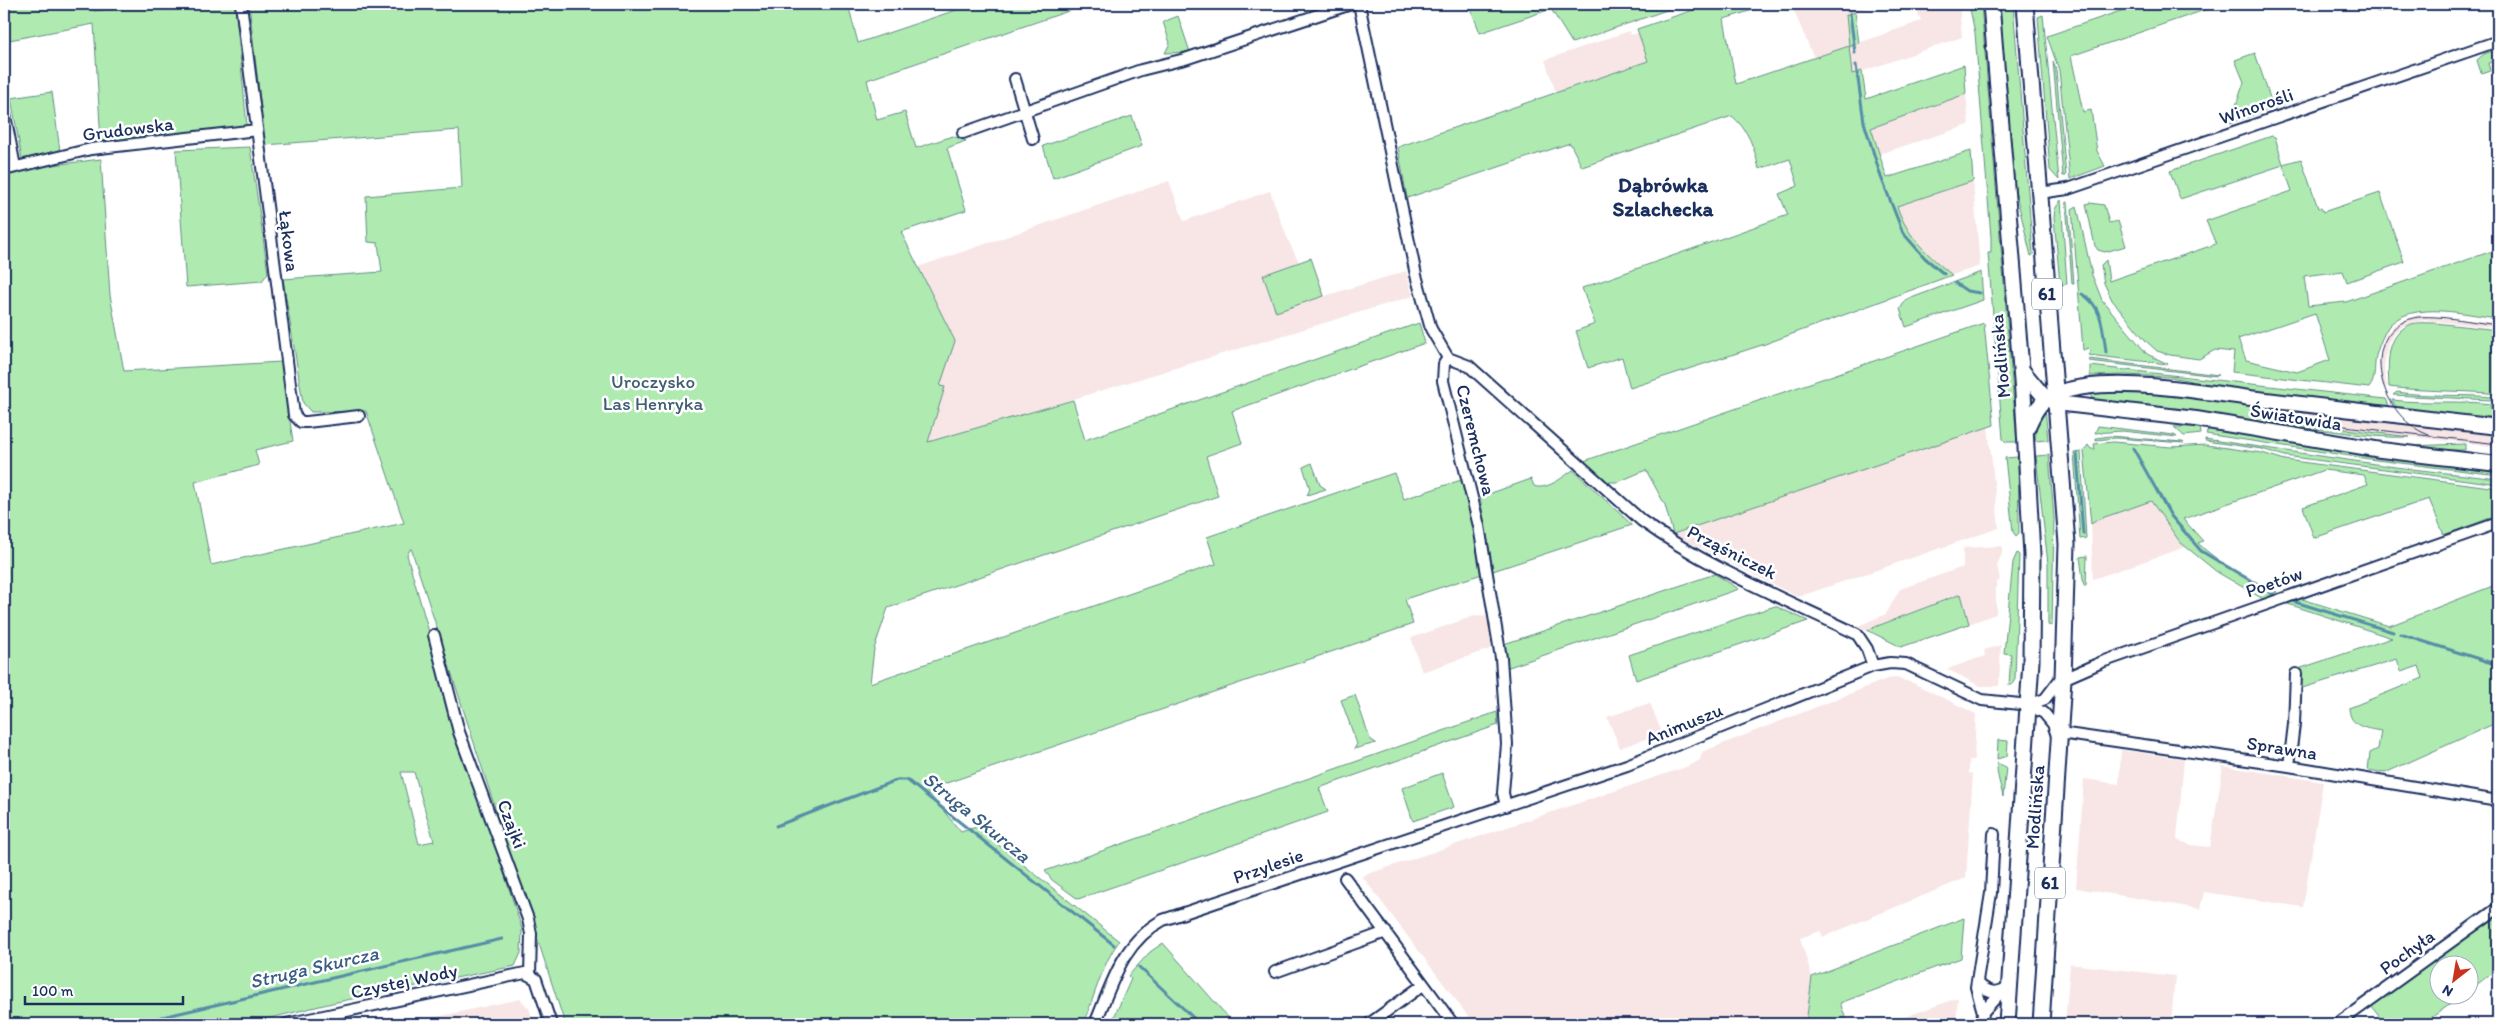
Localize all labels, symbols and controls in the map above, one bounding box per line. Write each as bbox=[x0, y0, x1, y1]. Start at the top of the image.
street label: Winorośli bbox=[2216, 83, 2296, 129]
street label: Grudowska bbox=[81, 112, 175, 146]
district label: Dąbrówka Szlachecka bbox=[1613, 172, 1715, 221]
street label: Łąkowa bbox=[274, 209, 304, 273]
road number: 61 bbox=[2032, 278, 2062, 310]
street label: Modlińska bbox=[1985, 313, 2015, 399]
park label: Uroczysko Las Henryka bbox=[603, 370, 703, 415]
street label: Czeremchowa bbox=[1451, 382, 1501, 498]
street label: Światowida bbox=[2249, 398, 2343, 436]
street label: Prząśniczek bbox=[1683, 520, 1781, 584]
street label: Poetów bbox=[2242, 562, 2306, 602]
street label: Animuszu bbox=[1642, 698, 1726, 750]
street label: Sprawna bbox=[2245, 731, 2319, 765]
street label: Modlińska bbox=[2021, 764, 2049, 850]
water label: Struga Skurcza bbox=[918, 766, 1036, 868]
street label: Czajki bbox=[492, 796, 532, 852]
street label: Przylesie bbox=[1230, 843, 1306, 889]
road number: 61 bbox=[2035, 868, 2065, 898]
street label: Pochyła bbox=[2375, 924, 2439, 980]
water label: Struga Skurcza bbox=[247, 940, 381, 993]
north arrow bbox=[2430, 956, 2480, 1006]
street label: Czystej Wody bbox=[348, 958, 460, 1004]
scale bar bbox=[25, 973, 182, 1005]
text: N bbox=[2439, 981, 2456, 1000]
text: 100 m bbox=[32, 982, 74, 1000]

